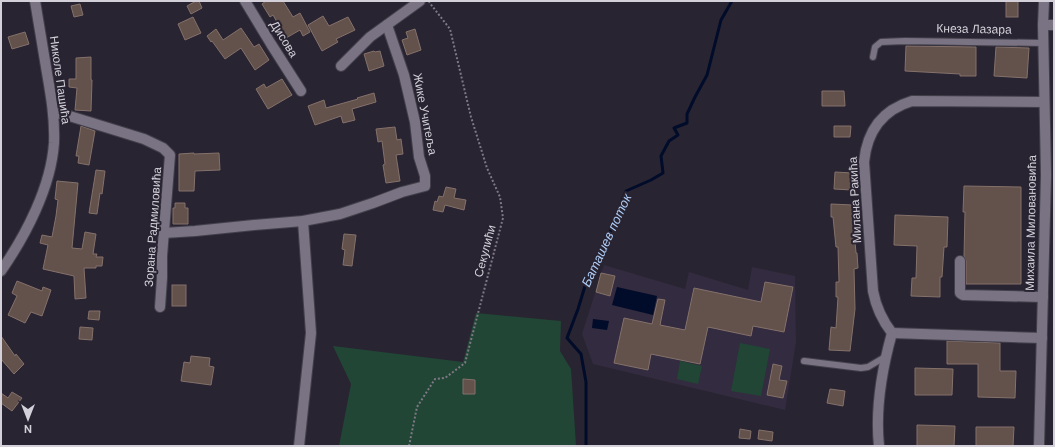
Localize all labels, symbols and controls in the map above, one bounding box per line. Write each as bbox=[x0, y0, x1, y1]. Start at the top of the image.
street label: Дисова bbox=[266, 18, 302, 61]
street label: Кнеза Лазара bbox=[936, 20, 1012, 38]
street label: Николе Пашића bbox=[46, 35, 74, 126]
street label: Жике Учитеља bbox=[409, 72, 441, 157]
street label: Михаила Миловановића bbox=[1022, 155, 1040, 291]
street label: Милана Ракића bbox=[845, 156, 865, 244]
street label: Зорана Радмиловића bbox=[141, 166, 165, 288]
water label: Баташев поток bbox=[578, 190, 636, 289]
street label: Секулићи bbox=[470, 223, 500, 279]
north arrow bbox=[8, 399, 48, 439]
text: N bbox=[24, 422, 32, 436]

